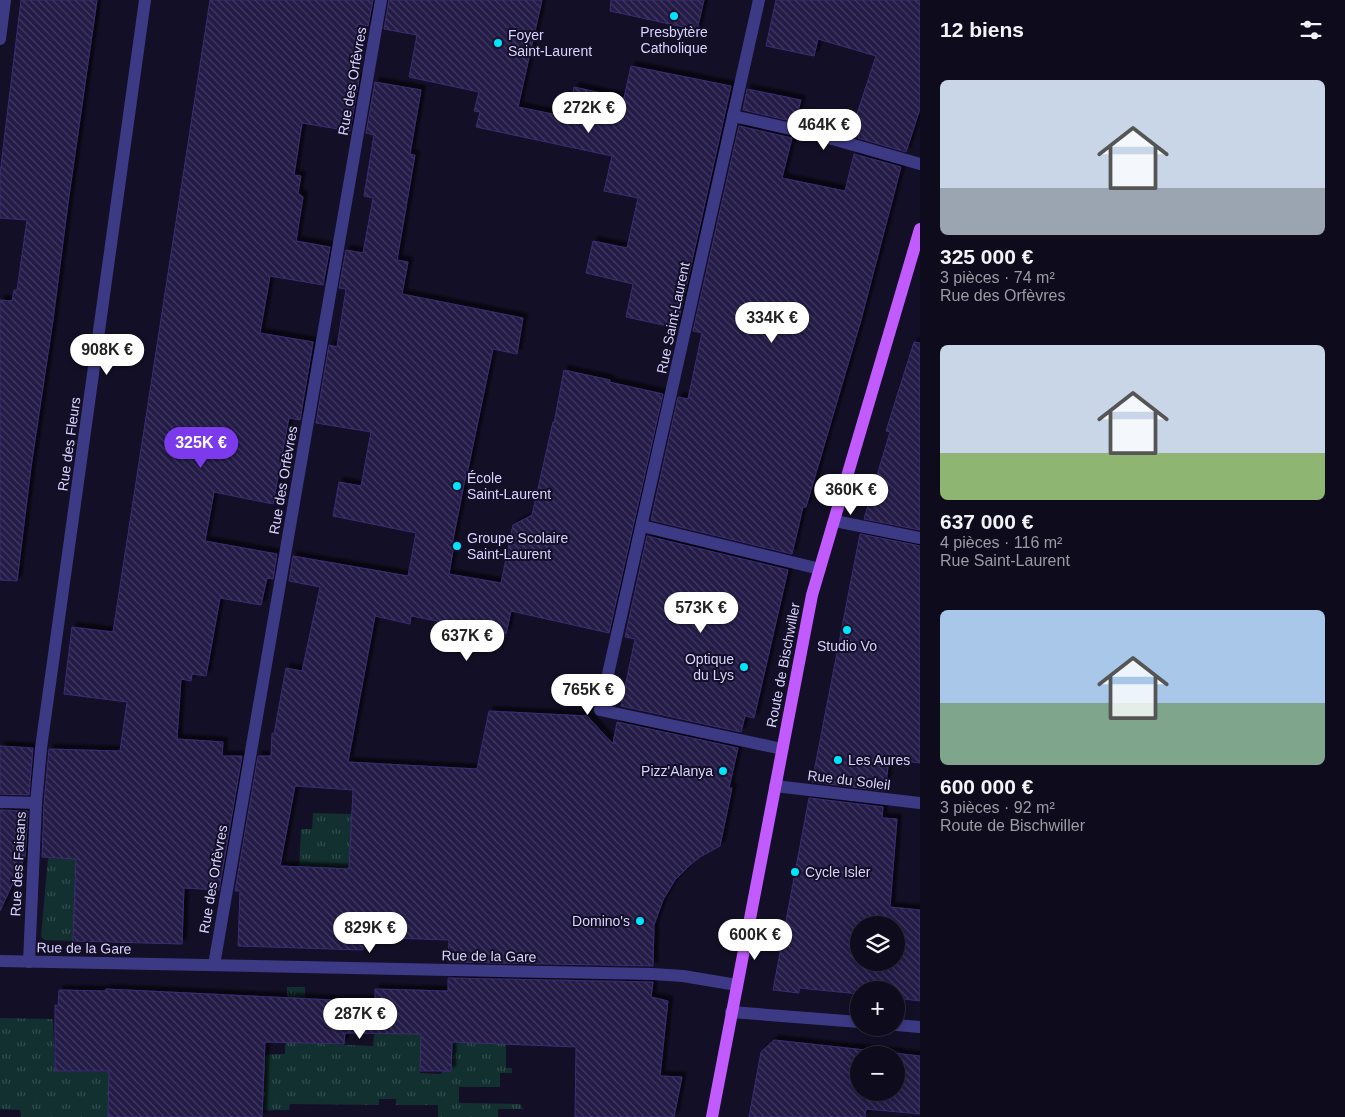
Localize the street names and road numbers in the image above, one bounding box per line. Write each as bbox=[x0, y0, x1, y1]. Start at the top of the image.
street label: Rue des Orfèvres bbox=[335, 26, 369, 136]
street label: Rue Saint-Laurent bbox=[653, 261, 693, 375]
street label: Rue des Fleurs bbox=[54, 396, 84, 492]
street label: Rue des Orfèvres bbox=[266, 425, 300, 535]
street label: Route de Bischwiller bbox=[763, 601, 803, 729]
street label: Rue du Soleil bbox=[807, 767, 891, 793]
street label: Rue des Faisans bbox=[7, 811, 29, 917]
street label: Rue des Orfèvres bbox=[196, 824, 230, 934]
street label: Rue de la Gare bbox=[36, 939, 132, 957]
street label: Rue de la Gare bbox=[441, 947, 537, 965]

